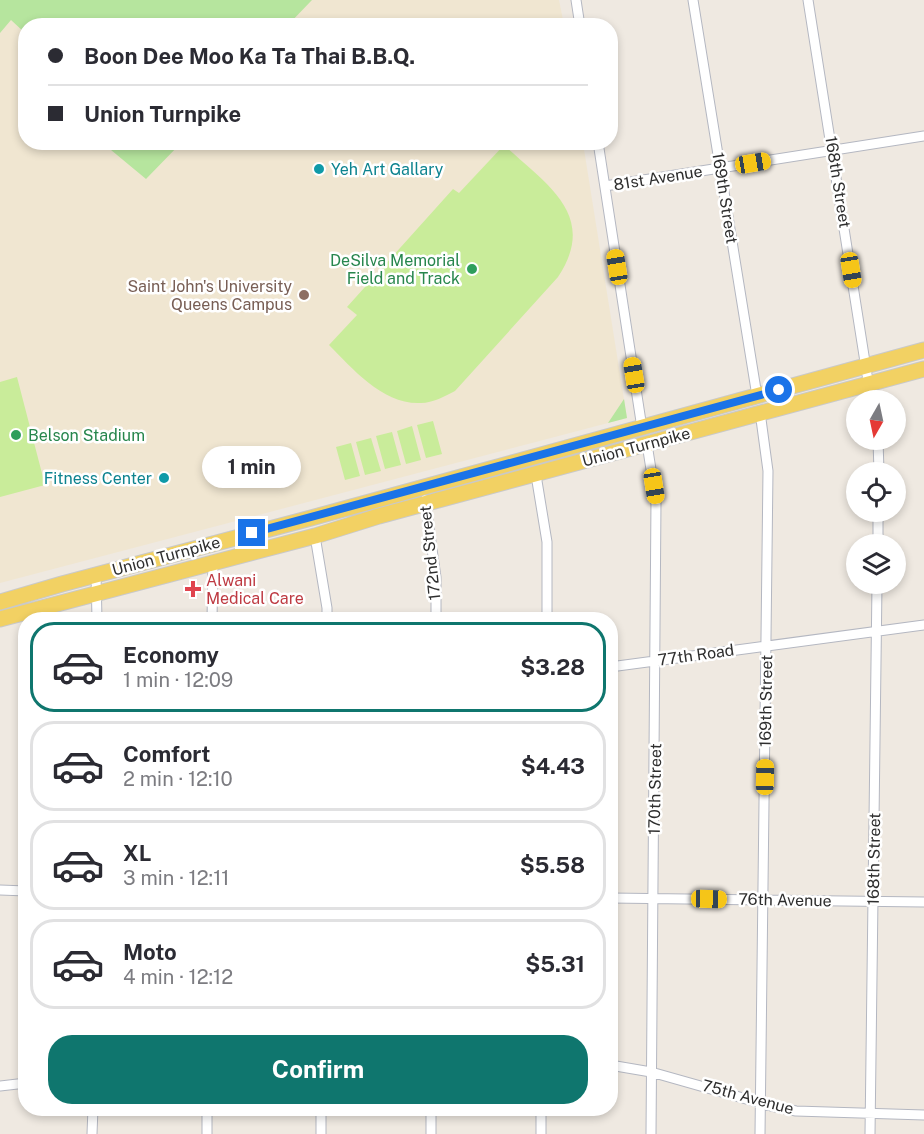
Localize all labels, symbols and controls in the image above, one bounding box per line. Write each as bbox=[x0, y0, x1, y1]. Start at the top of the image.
text: Boon Dee Moo Ka Ta Thai B.B.Q. bbox=[84, 43, 415, 69]
text: Union Turnpike bbox=[84, 101, 241, 127]
street label: 168th Street bbox=[821, 135, 855, 229]
street label: 169th Street bbox=[708, 151, 742, 245]
car bbox=[734, 151, 772, 175]
place label: Yeh Art Gallary bbox=[331, 160, 444, 179]
marker: Yeh Art Gallary bbox=[312, 162, 326, 176]
street label: 81st Avenue bbox=[612, 162, 704, 194]
car bbox=[605, 248, 629, 286]
place label: DeSilva Memorial Field and Track bbox=[330, 251, 460, 288]
car bbox=[839, 251, 863, 289]
marker: DeSilva Memorial Field and Track bbox=[465, 262, 479, 276]
place label: Saint John's University Queens Campus bbox=[127, 277, 292, 314]
marker: Saint John's University Queens Campus bbox=[297, 288, 311, 302]
car bbox=[622, 356, 646, 394]
route start bbox=[765, 376, 792, 403]
north arrow bbox=[846, 390, 906, 450]
map controls bbox=[846, 390, 906, 594]
street label: Union Turnpike bbox=[580, 423, 692, 471]
place label: Belson Stadium bbox=[28, 426, 145, 445]
marker: Belson Stadium bbox=[9, 428, 23, 442]
callout: 1 min bbox=[202, 446, 302, 488]
text: 1 min bbox=[227, 455, 276, 479]
button: locate bbox=[846, 462, 906, 522]
car bbox=[642, 467, 666, 505]
place label: Fitness Center bbox=[44, 469, 152, 488]
marker: Fitness Center bbox=[157, 471, 171, 485]
street label: 172nd Street bbox=[416, 505, 444, 601]
route end bbox=[238, 519, 265, 546]
street label: Union Turnpike bbox=[110, 532, 222, 580]
button: layers bbox=[846, 534, 906, 594]
place label: Alwani Medical Care bbox=[206, 571, 304, 608]
marker: Alwani Medical Care bbox=[184, 580, 202, 598]
icon: car bbox=[51, 640, 105, 694]
street label: 77th Road bbox=[657, 640, 735, 670]
text: Economy bbox=[123, 642, 219, 668]
text: $3.28 bbox=[520, 654, 585, 680]
street label: 169th Street bbox=[756, 655, 776, 747]
text: 1 min · 12:09 bbox=[123, 668, 233, 692]
icon: car bbox=[51, 739, 105, 793]
text: Comfort bbox=[123, 741, 210, 767]
street label: 170th Street bbox=[645, 743, 665, 835]
text: $4.43 bbox=[521, 753, 585, 779]
car bbox=[756, 759, 774, 795]
text: 2 min · 12:10 bbox=[123, 767, 233, 791]
street label: 168th Street bbox=[864, 812, 884, 906]
icon: car bbox=[51, 838, 105, 892]
text: XL bbox=[123, 840, 151, 866]
text: $5.58 bbox=[520, 852, 585, 878]
text: 3 min · 12:11 bbox=[123, 866, 229, 890]
car bbox=[691, 890, 727, 908]
street label: 76th Avenue bbox=[738, 890, 832, 910]
icon: car bbox=[51, 937, 105, 991]
text: Moto bbox=[123, 939, 177, 965]
text: $5.31 bbox=[525, 951, 585, 977]
text: 4 min · 12:12 bbox=[123, 965, 233, 989]
button: Confirm bbox=[48, 1035, 588, 1104]
street label: 75th Avenue bbox=[700, 1076, 796, 1118]

